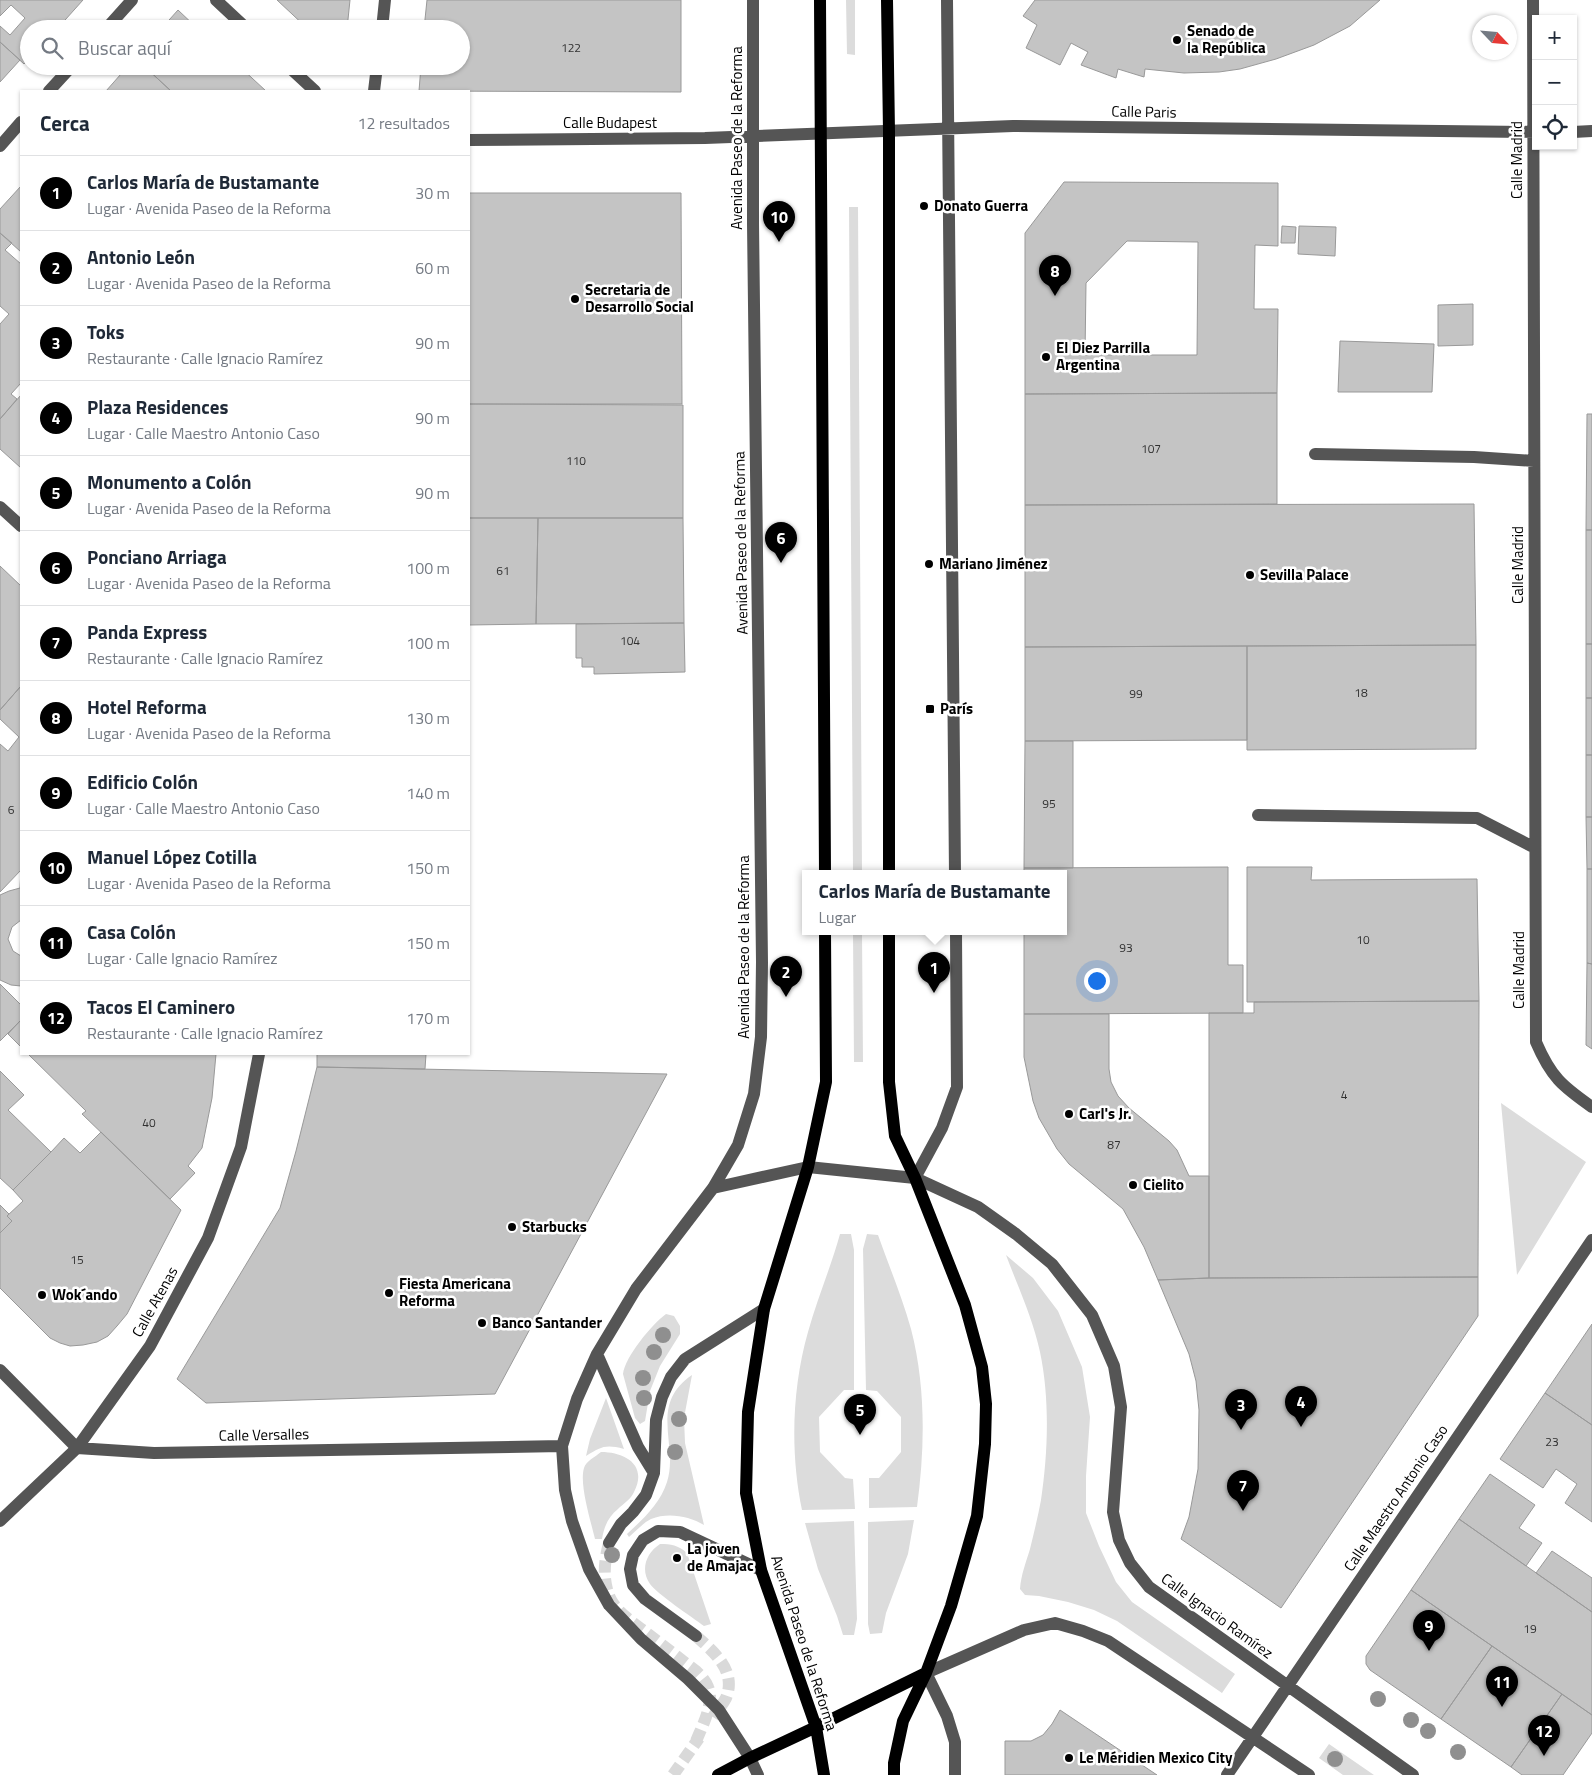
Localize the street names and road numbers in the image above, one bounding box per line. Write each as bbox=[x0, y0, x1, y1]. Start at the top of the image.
street label: Avenida Paseo de la Reforma bbox=[725, 46, 748, 230]
street label: Calle Paris bbox=[1111, 99, 1177, 124]
street label: Calle Budapest bbox=[563, 111, 658, 134]
street label: Calle Madrid bbox=[1505, 121, 1528, 199]
street label: Avenida Paseo de la Reforma bbox=[727, 451, 754, 635]
street label: Calle Madrid bbox=[1506, 526, 1529, 604]
street label: Avenida Paseo de la Reforma bbox=[732, 855, 755, 1039]
street label: Calle Madrid bbox=[1507, 931, 1530, 1009]
street label: Calle Atenas bbox=[126, 1262, 183, 1341]
street label: Calle Maestro Antonio Caso bbox=[1338, 1420, 1454, 1576]
street label: Calle Versalles bbox=[219, 1422, 309, 1447]
street label: Avenida Paseo de la Reforma bbox=[765, 1552, 844, 1734]
street label: Calle Ignacio Ramírez bbox=[1157, 1567, 1278, 1664]

